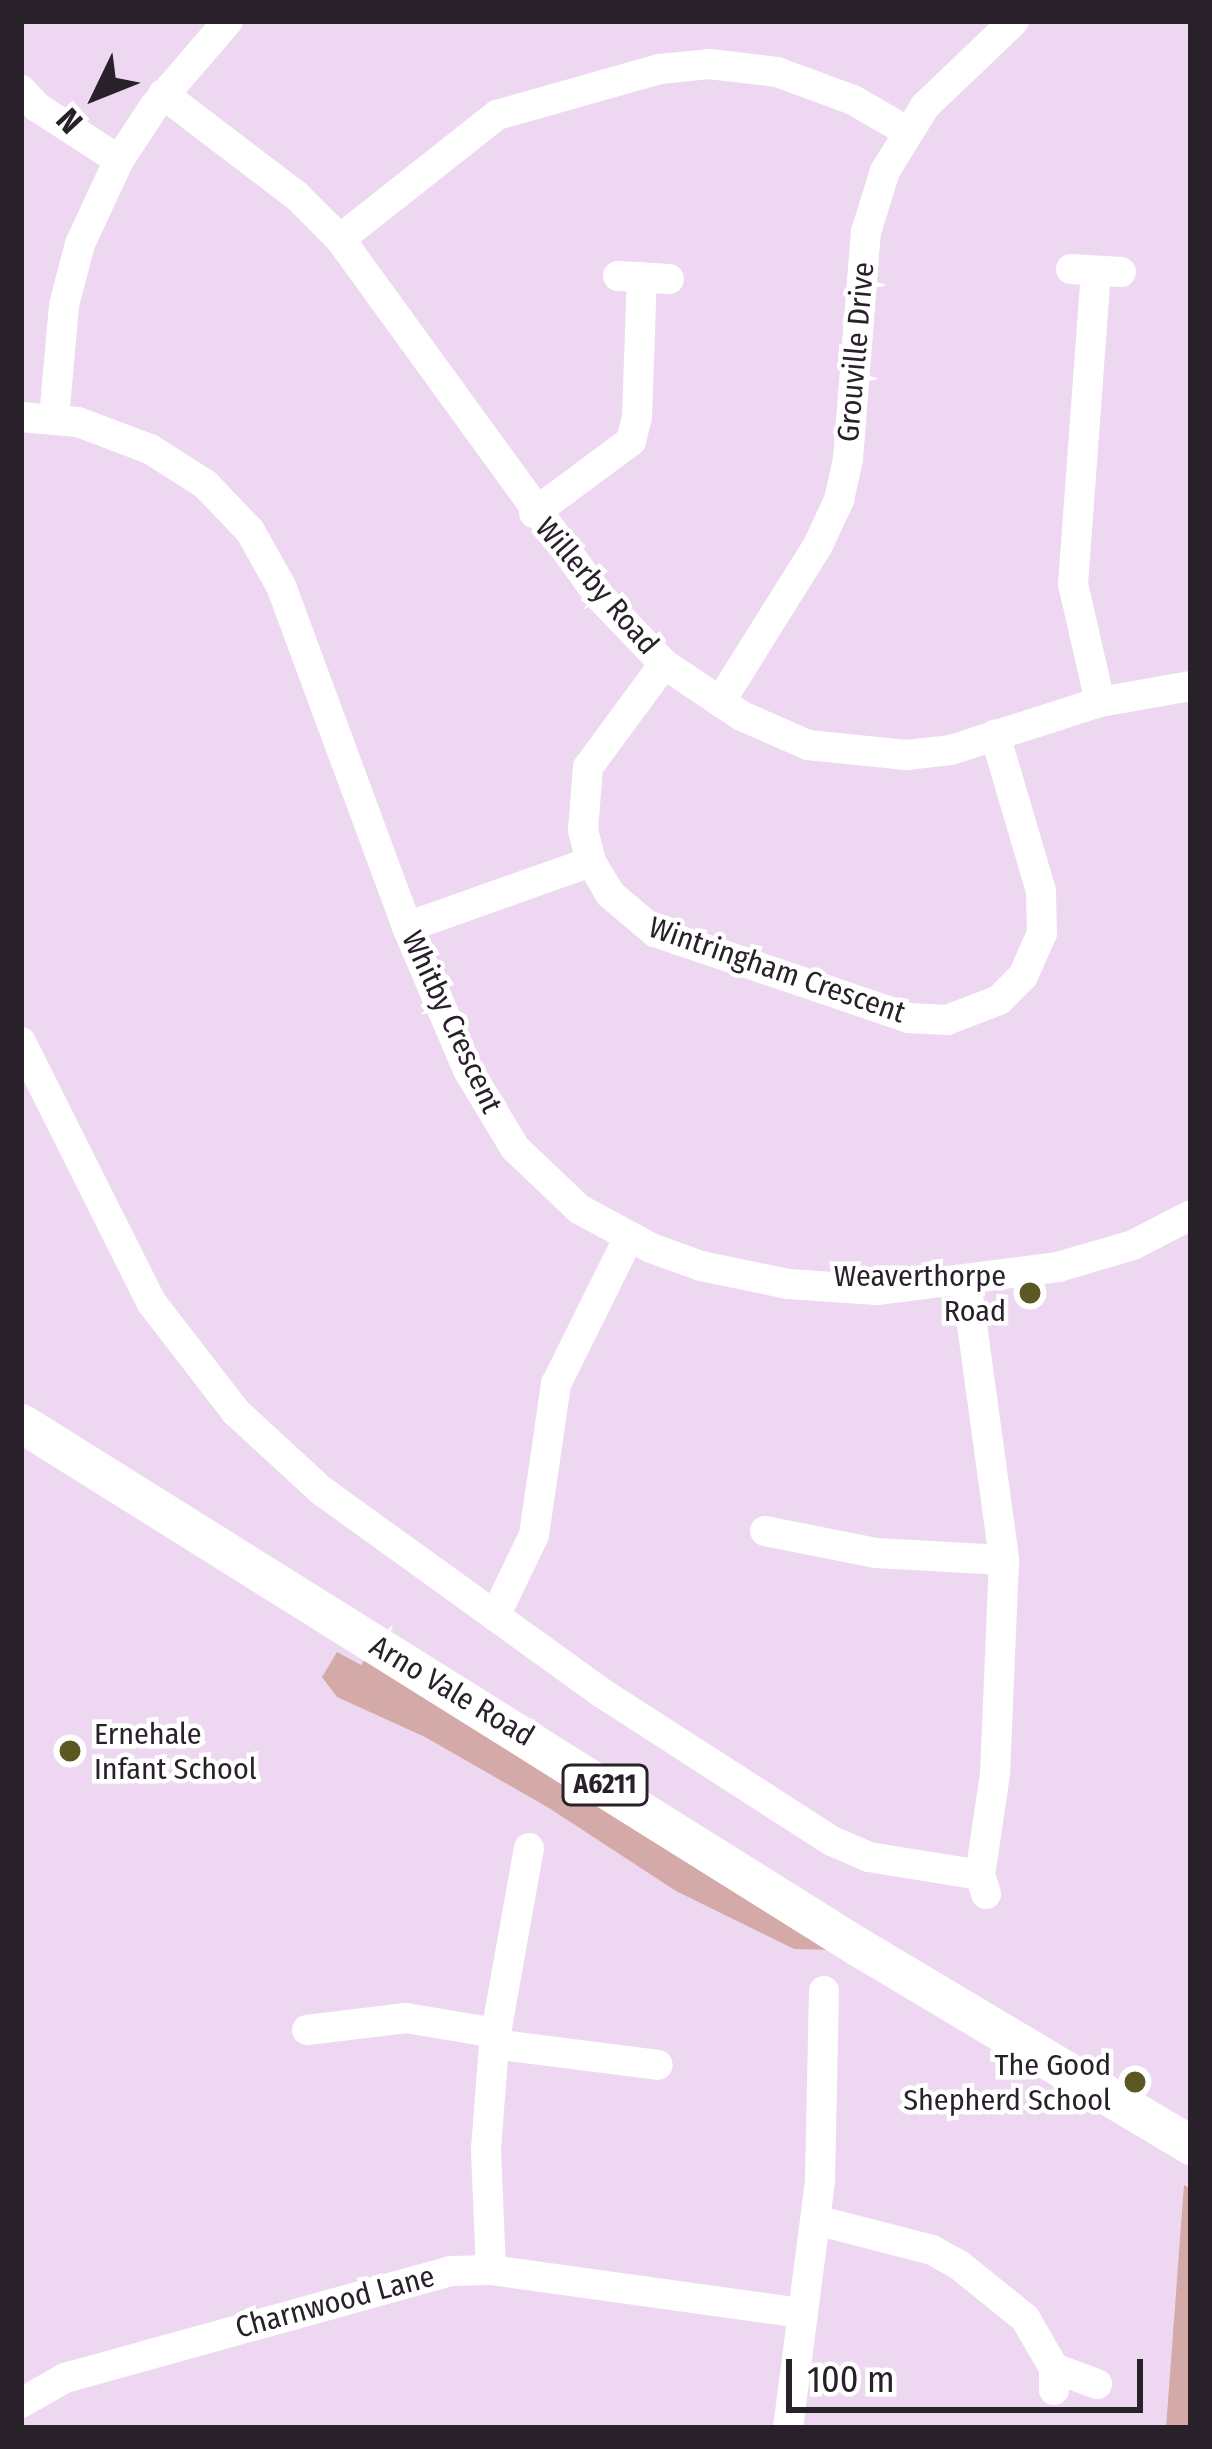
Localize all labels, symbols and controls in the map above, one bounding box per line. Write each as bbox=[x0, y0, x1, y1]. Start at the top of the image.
north arrow bbox=[36, 36, 156, 156]
text: N bbox=[48, 100, 91, 141]
street label: Grouville Drive bbox=[830, 261, 882, 443]
street label: Willerby Road bbox=[528, 510, 666, 662]
street label: Wintringham Crescent bbox=[644, 909, 910, 1031]
street label: Whitby Crescent bbox=[394, 925, 510, 1119]
place label: Weaverthorpe Road bbox=[834, 1258, 1006, 1328]
marker: Weaverthorpe Road bbox=[1017, 1280, 1043, 1306]
street label: Arno Vale Road bbox=[363, 1628, 541, 1754]
place label: Ernehale Infant School bbox=[94, 1716, 257, 1786]
marker: Ernehale Infant School bbox=[57, 1738, 83, 1764]
road number: A6211 bbox=[560, 1764, 650, 1806]
place label: The Good Shepherd School bbox=[903, 2047, 1111, 2118]
marker: The Good Shepherd School bbox=[1122, 2069, 1148, 2095]
street label: Charnwood Lane bbox=[232, 2258, 438, 2346]
scale bar bbox=[792, 2335, 1149, 2409]
text: 100 m bbox=[807, 2358, 895, 2402]

